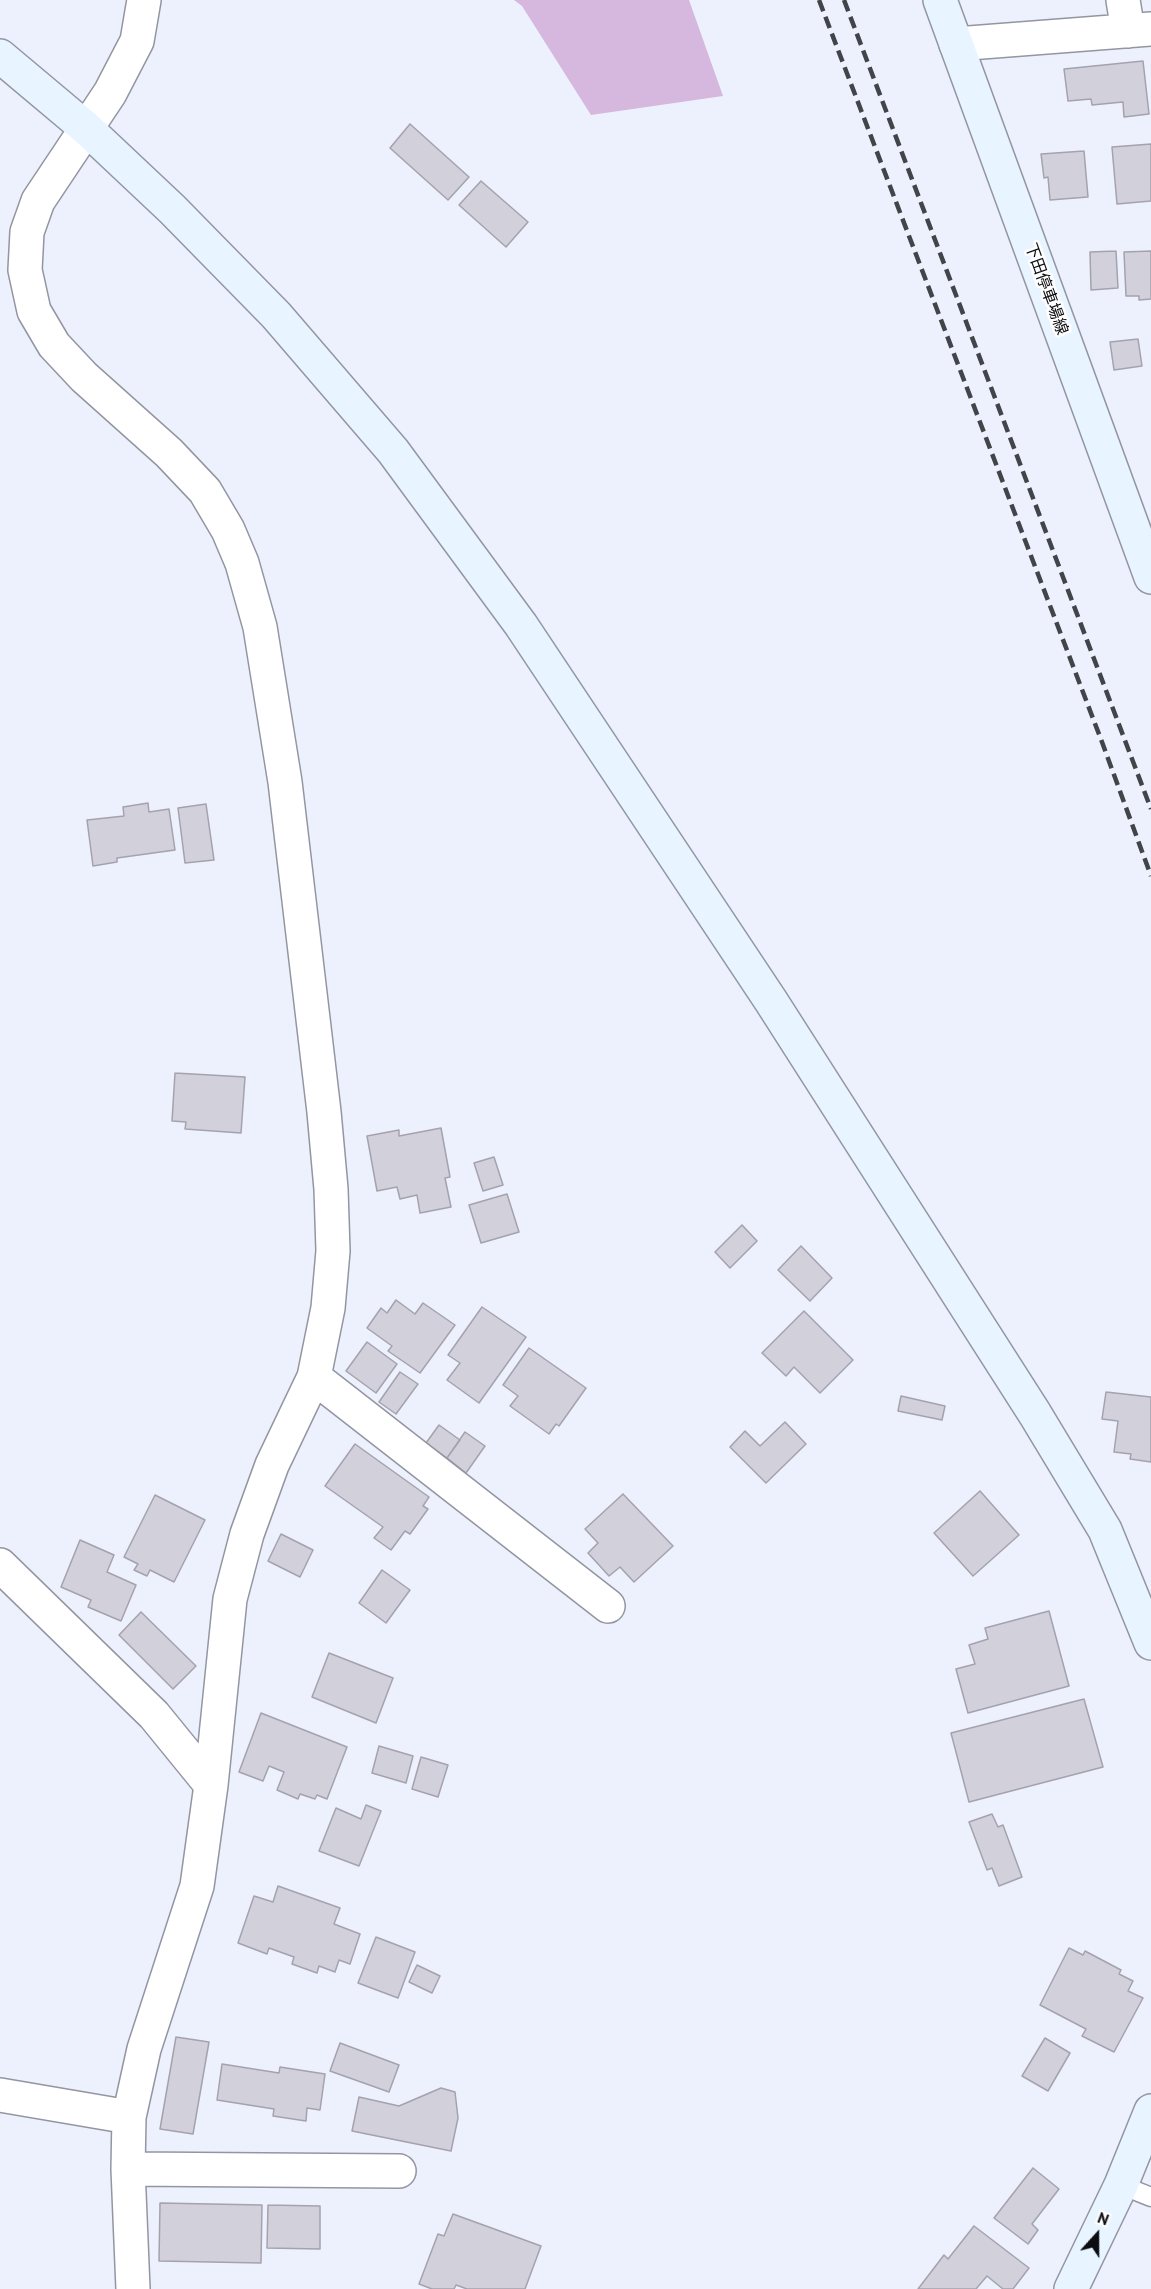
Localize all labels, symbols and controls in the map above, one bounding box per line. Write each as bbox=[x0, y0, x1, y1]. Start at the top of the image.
street label: 下田停車場線 bbox=[1021, 241, 1071, 337]
north arrow bbox=[1067, 2205, 1127, 2265]
text: N bbox=[1095, 2207, 1112, 2229]

